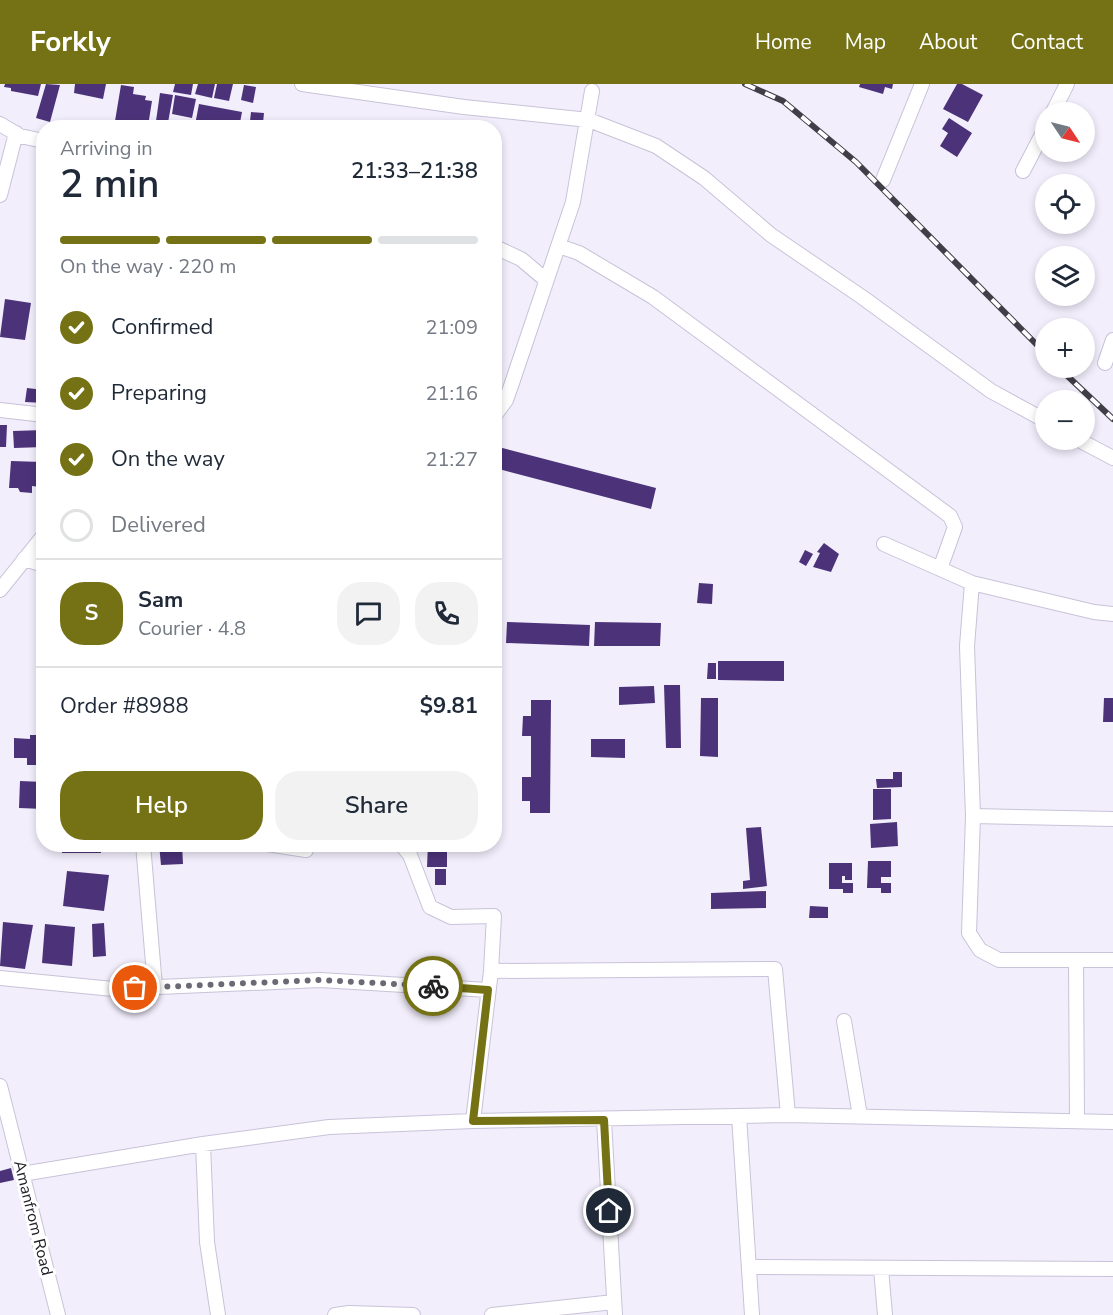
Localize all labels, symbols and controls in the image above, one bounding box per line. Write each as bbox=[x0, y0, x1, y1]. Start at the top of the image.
text: Forkly bbox=[30, 23, 111, 61]
text: Home bbox=[755, 28, 812, 56]
text: Map bbox=[845, 28, 886, 56]
text: About bbox=[919, 28, 977, 56]
text: Contact bbox=[1010, 28, 1083, 56]
north arrow bbox=[1035, 102, 1095, 162]
map controls bbox=[1035, 102, 1095, 450]
text: Arriving in bbox=[60, 135, 153, 162]
text: 21:33–21:38 bbox=[351, 156, 478, 186]
text: 2 min bbox=[60, 158, 159, 211]
button: locate bbox=[1035, 174, 1095, 234]
button: layers bbox=[1035, 246, 1095, 306]
text: On the way · 220 m bbox=[60, 253, 236, 280]
icon: check bbox=[60, 311, 93, 344]
text: Confirmed bbox=[111, 312, 213, 342]
text: 21:09 bbox=[425, 314, 478, 341]
button: + bbox=[1035, 318, 1095, 378]
icon: check bbox=[60, 377, 93, 410]
text: Preparing bbox=[111, 378, 207, 408]
text: 21:16 bbox=[425, 380, 478, 407]
button: − bbox=[1035, 390, 1095, 450]
icon: check bbox=[60, 443, 93, 476]
text: On the way bbox=[111, 444, 225, 474]
text: 21:27 bbox=[425, 446, 478, 473]
text: Delivered bbox=[111, 510, 206, 540]
button: chat bbox=[337, 582, 400, 645]
button: phone bbox=[415, 582, 478, 645]
text: Sam bbox=[138, 585, 183, 615]
text: S bbox=[85, 598, 98, 628]
text: Courier · 4.8 bbox=[138, 615, 246, 642]
text: Order #8988 bbox=[60, 691, 189, 721]
text: $9.81 bbox=[420, 691, 478, 721]
button: Help bbox=[60, 771, 263, 840]
button: Share bbox=[275, 771, 478, 840]
courier bbox=[403, 956, 463, 1016]
pin bbox=[109, 962, 160, 1013]
icon: bike bbox=[417, 970, 450, 1003]
icon: bag bbox=[118, 971, 151, 1004]
street label: Amanfrom Road bbox=[8, 1158, 58, 1278]
pin bbox=[583, 1185, 634, 1236]
icon: home bbox=[592, 1194, 625, 1227]

